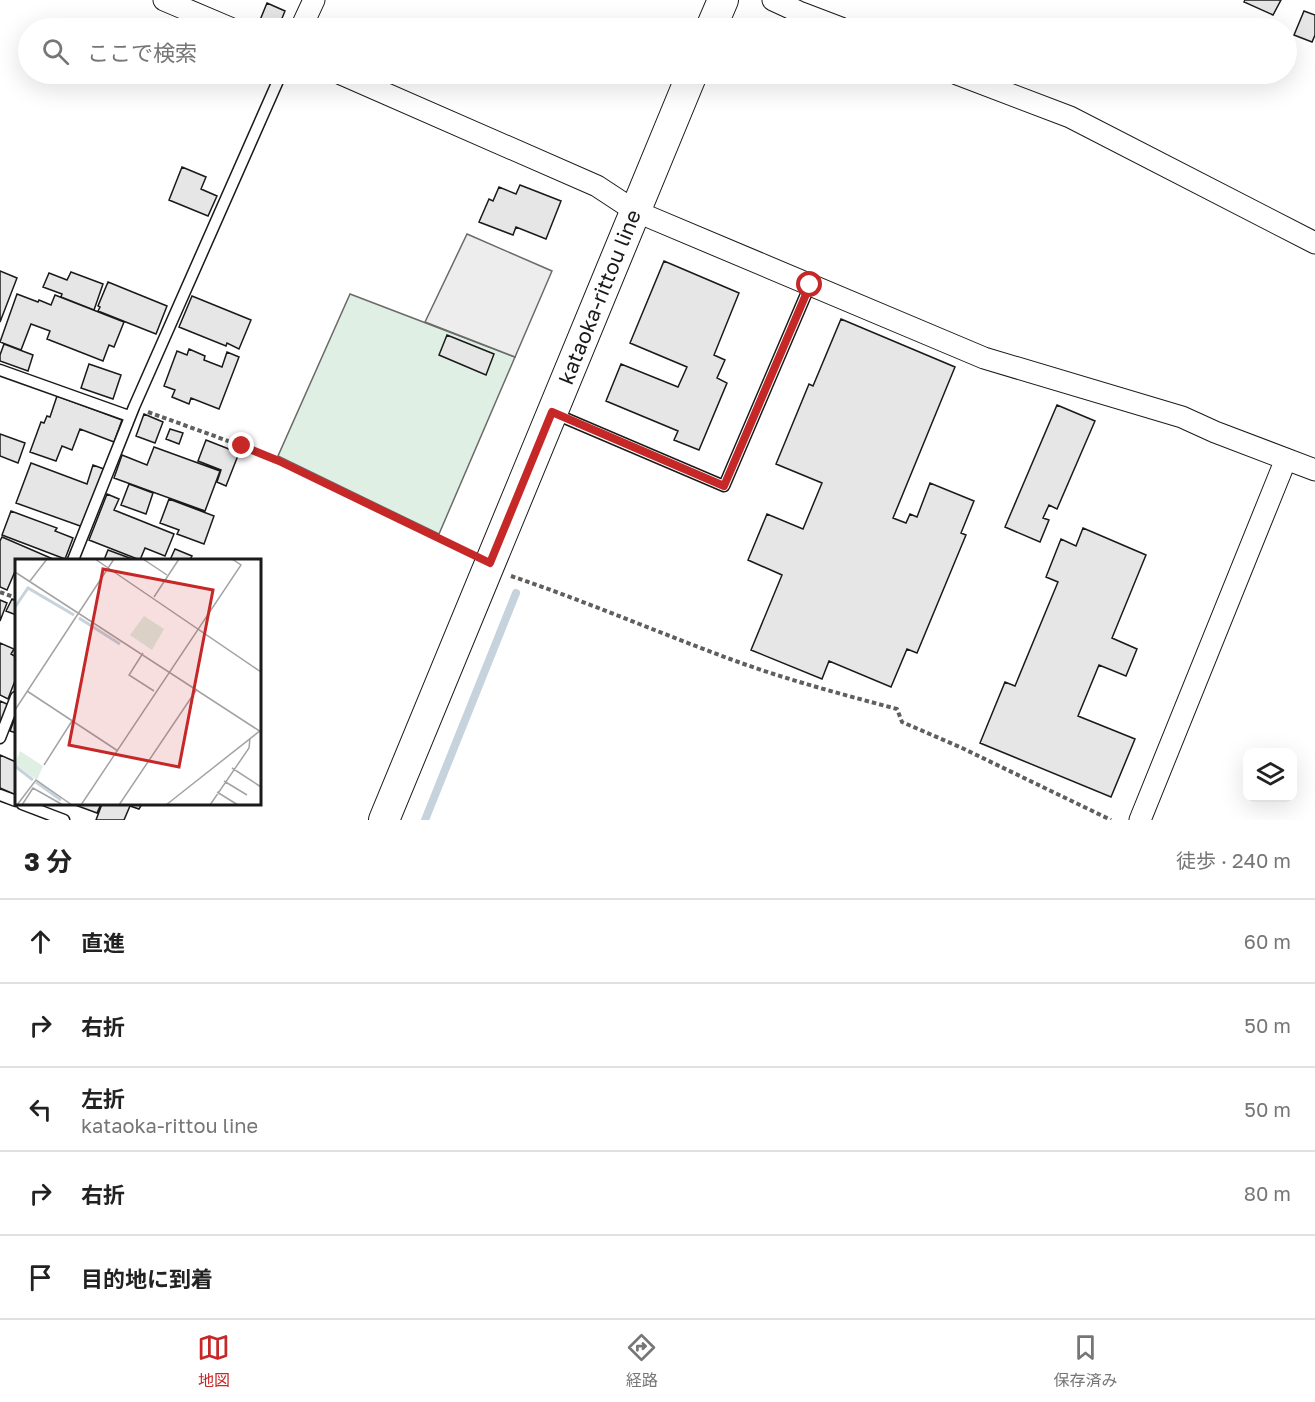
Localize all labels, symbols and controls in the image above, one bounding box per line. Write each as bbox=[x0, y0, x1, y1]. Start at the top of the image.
search box bbox=[18, 18, 1297, 84]
icon: search bbox=[39, 35, 72, 68]
text: ここで検索 bbox=[87, 39, 197, 66]
street label: kataoka-rittou line bbox=[552, 205, 646, 388]
route start bbox=[796, 271, 822, 297]
route end bbox=[228, 432, 254, 458]
inset map bbox=[15, 559, 261, 805]
map controls bbox=[1243, 748, 1297, 802]
button: layers bbox=[1243, 748, 1297, 802]
text: 3 分 bbox=[24, 846, 72, 877]
text: 徒歩 · 240 m bbox=[1176, 848, 1291, 872]
icon: ahead bbox=[24, 925, 57, 958]
text: 直進 bbox=[81, 929, 125, 956]
text: 60 m bbox=[1244, 929, 1291, 953]
icon: right bbox=[24, 1009, 57, 1042]
text: 右折 bbox=[81, 1013, 125, 1040]
text: 50 m bbox=[1244, 1013, 1291, 1037]
text: 左折 bbox=[81, 1085, 125, 1112]
icon: left bbox=[24, 1093, 57, 1126]
text: 50 m bbox=[1244, 1097, 1291, 1121]
text: kataoka-rittou line bbox=[81, 1113, 258, 1137]
icon: right bbox=[24, 1177, 57, 1210]
text: 右折 bbox=[81, 1181, 125, 1208]
text: 80 m bbox=[1244, 1181, 1291, 1205]
icon: arrive bbox=[24, 1261, 57, 1294]
text: 目的地に到着 bbox=[81, 1265, 213, 1292]
tab: 地図 bbox=[197, 1331, 230, 1391]
tab: 経路 bbox=[625, 1331, 658, 1391]
tab: 保存済み bbox=[1053, 1331, 1117, 1391]

